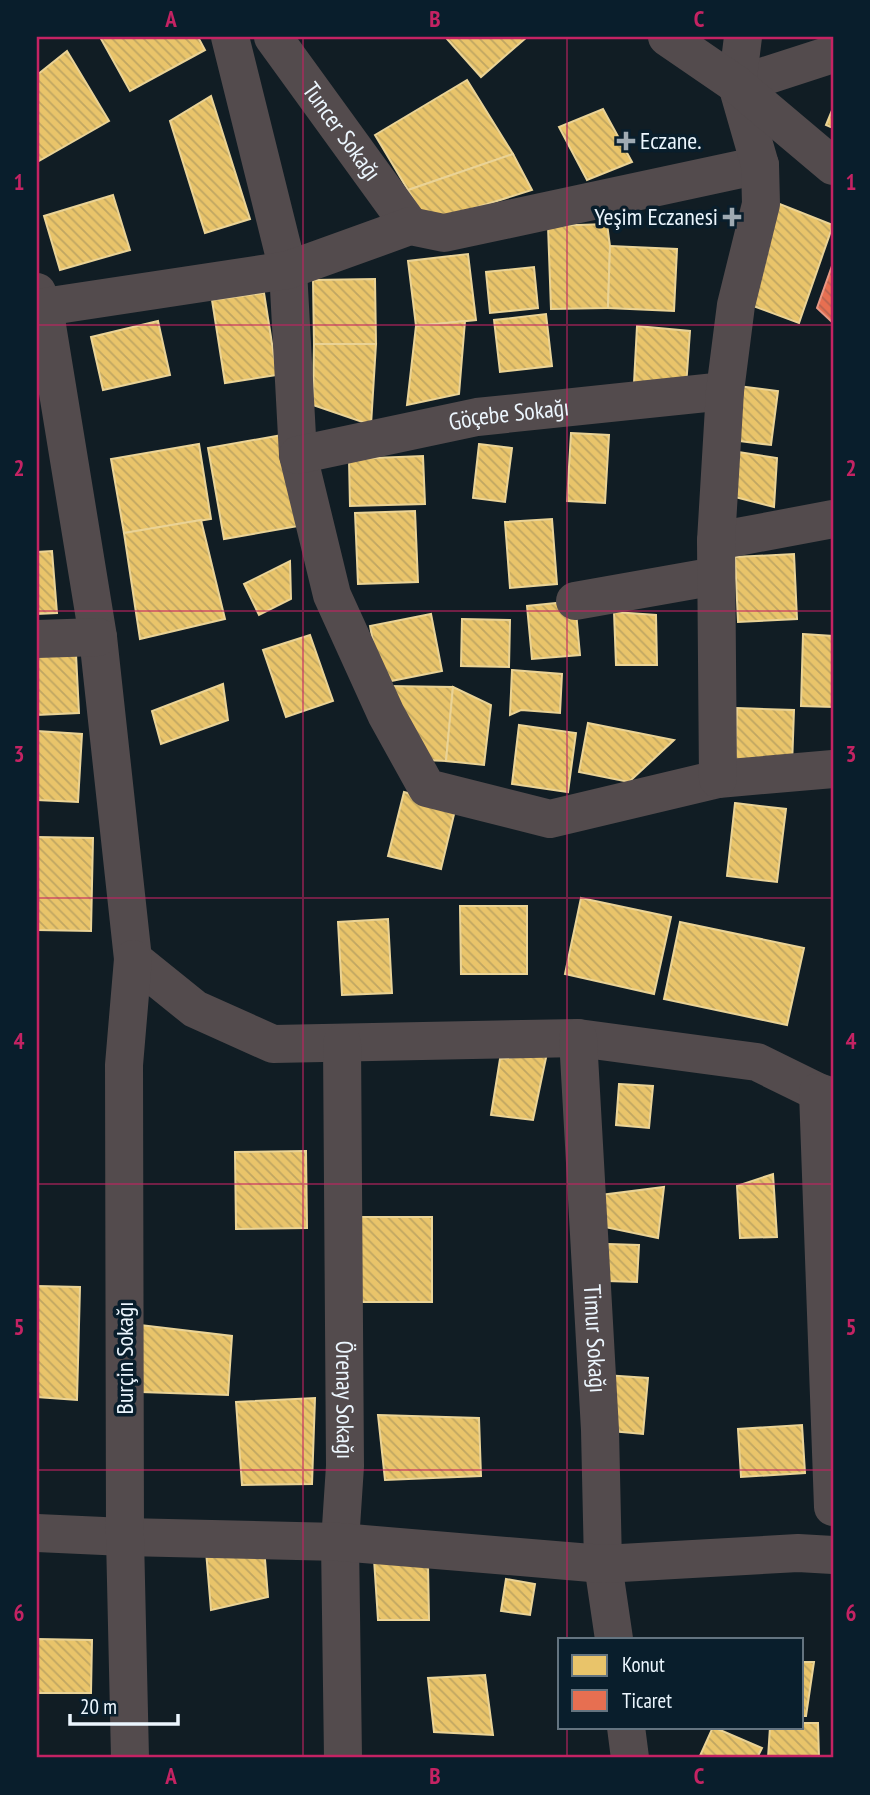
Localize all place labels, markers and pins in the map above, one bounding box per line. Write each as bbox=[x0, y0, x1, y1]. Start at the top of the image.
place label: Eczane. bbox=[640, 125, 702, 156]
marker: Eczane. bbox=[618, 133, 634, 149]
place label: Yeşim Eczanesi bbox=[594, 201, 718, 232]
marker: Yeşim Eczanesi bbox=[724, 209, 740, 225]

